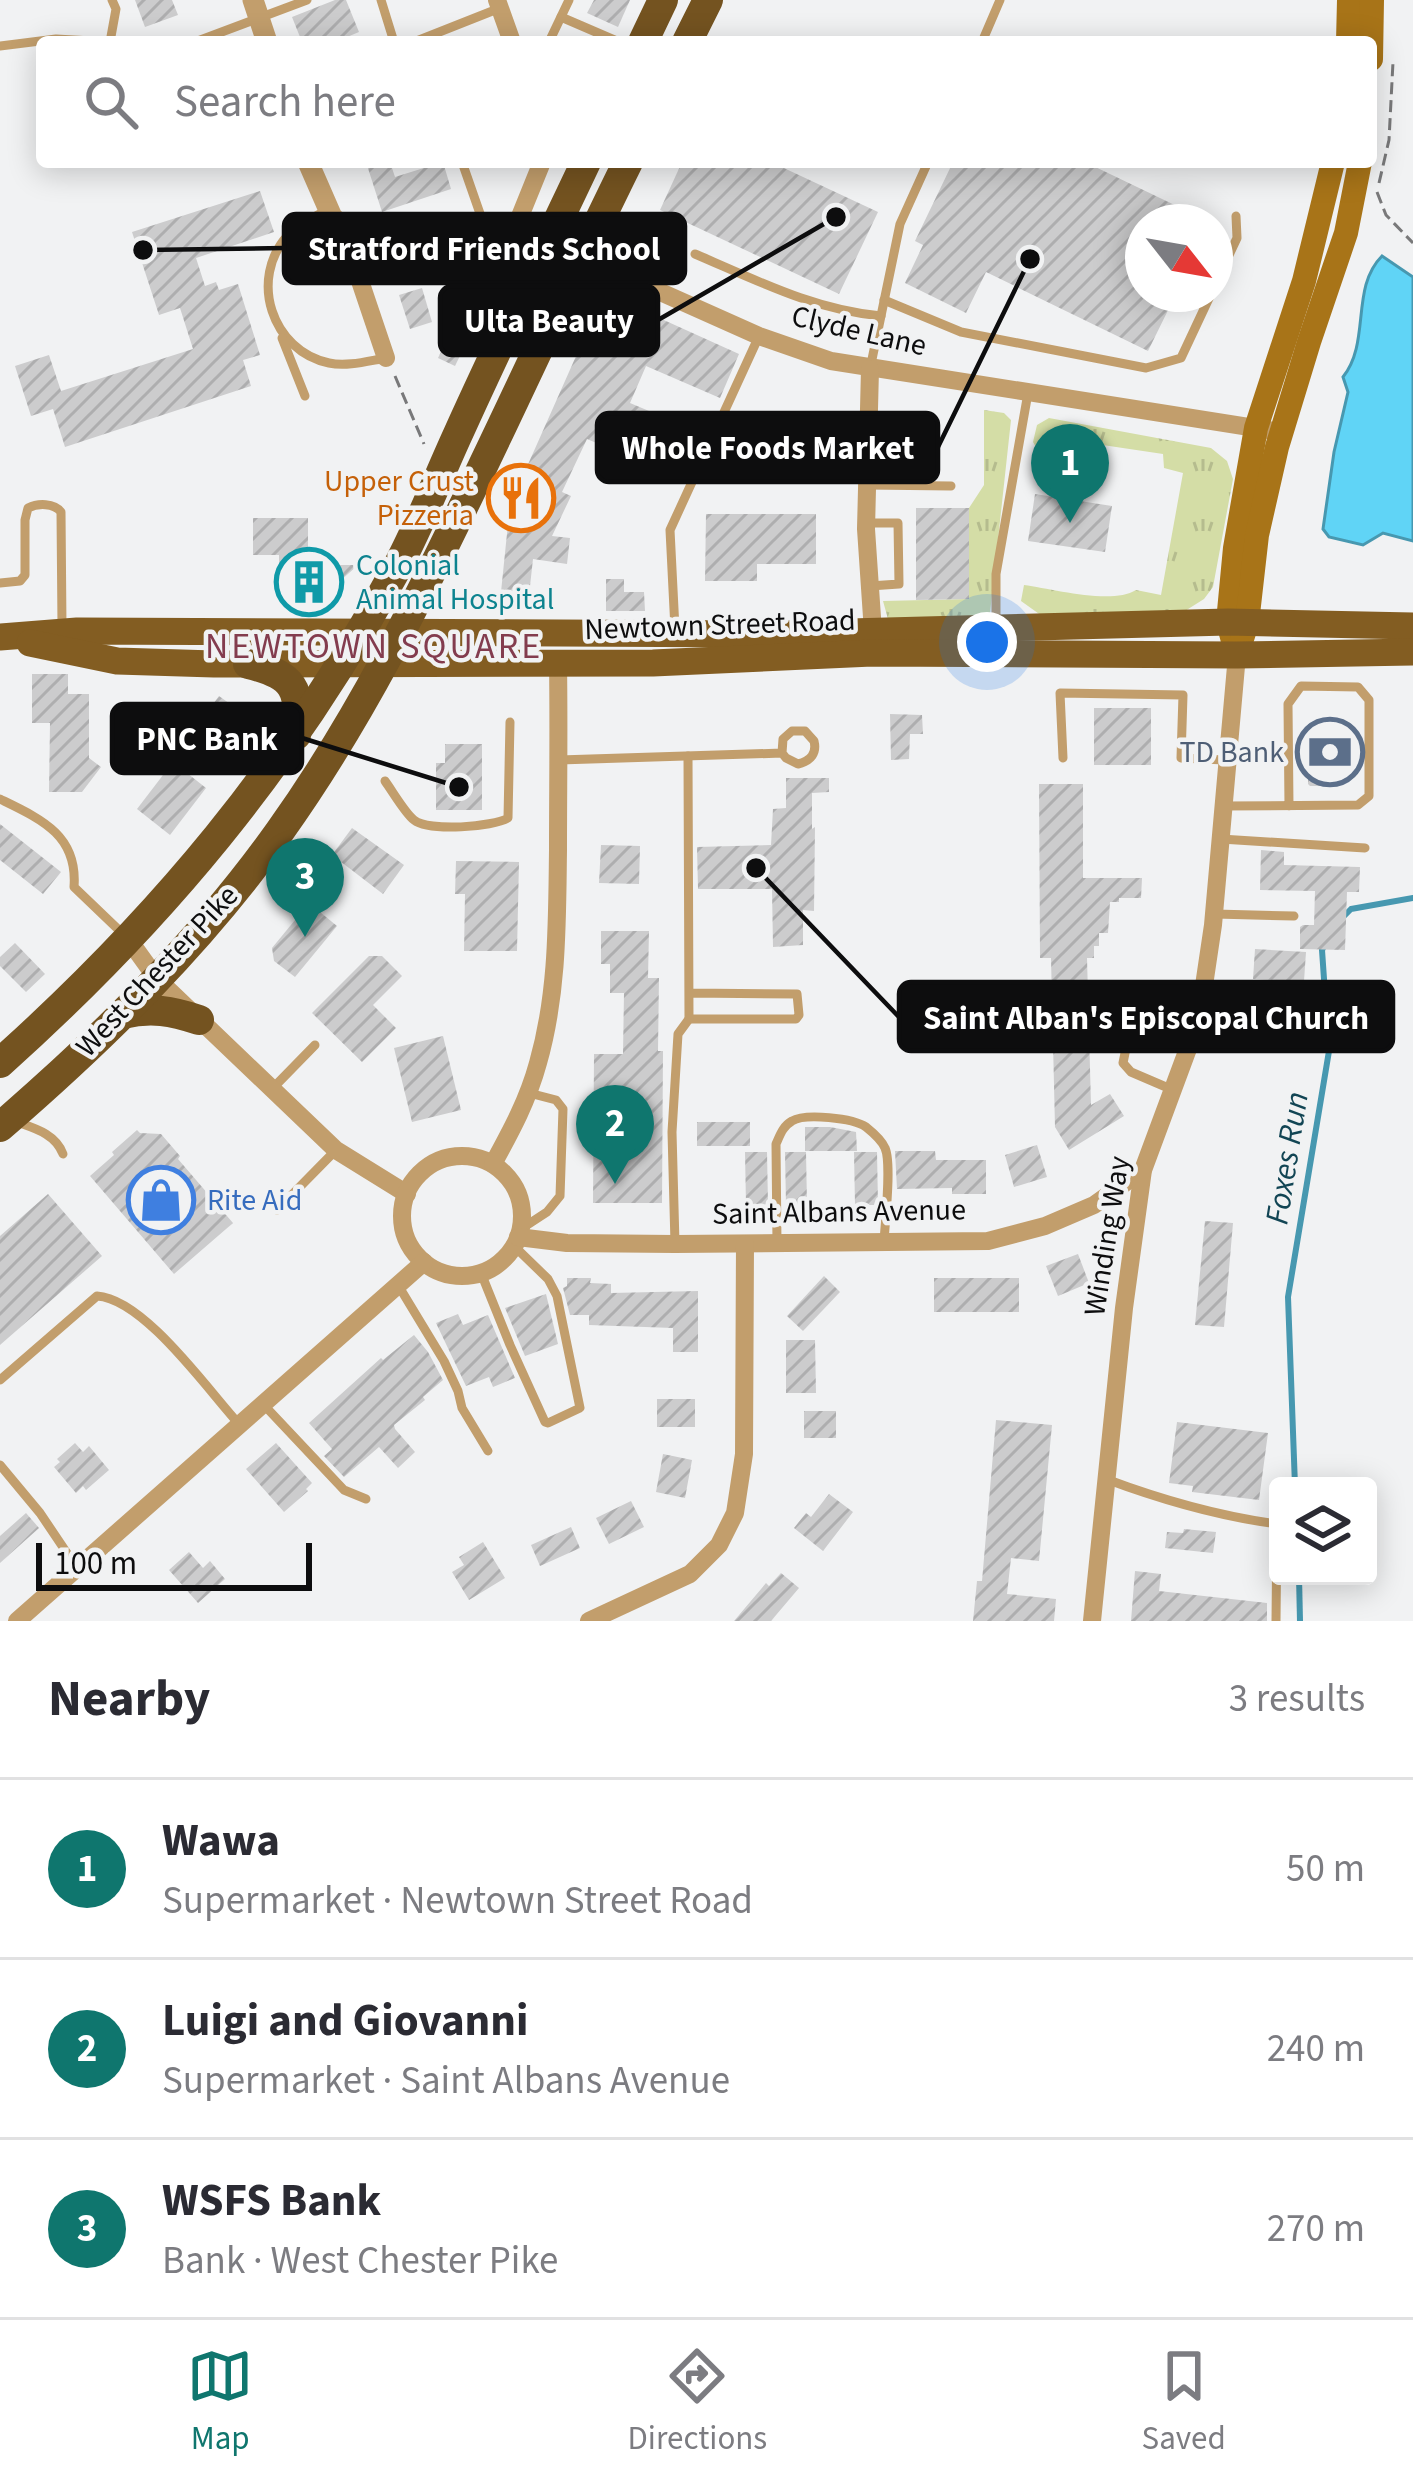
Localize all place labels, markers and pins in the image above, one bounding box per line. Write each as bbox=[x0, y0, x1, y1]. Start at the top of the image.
callout: Stratford Friends School bbox=[284, 214, 685, 283]
callout: Ulta Beauty bbox=[440, 286, 658, 355]
callout: Whole Foods Market bbox=[597, 413, 938, 482]
pin: 1 bbox=[1031, 424, 1109, 523]
place label: Upper Crust Pizzeria bbox=[324, 460, 474, 537]
restaurant icon: Upper Crust Pizzeria bbox=[486, 463, 556, 533]
place label: Colonial Animal Hospital bbox=[356, 544, 554, 621]
building icon: Colonial Animal Hospital bbox=[274, 547, 344, 617]
callout: PNC Bank bbox=[112, 704, 302, 773]
bank icon: TD Bank bbox=[1295, 717, 1365, 787]
place label: TD Bank bbox=[1179, 731, 1284, 774]
pin: 3 bbox=[266, 838, 344, 937]
callout: Saint Alban's Episcopal Church bbox=[899, 982, 1393, 1051]
pin: 2 bbox=[576, 1085, 654, 1184]
shop icon: Rite Aid bbox=[126, 1165, 196, 1235]
place label: Rite Aid bbox=[207, 1179, 302, 1222]

